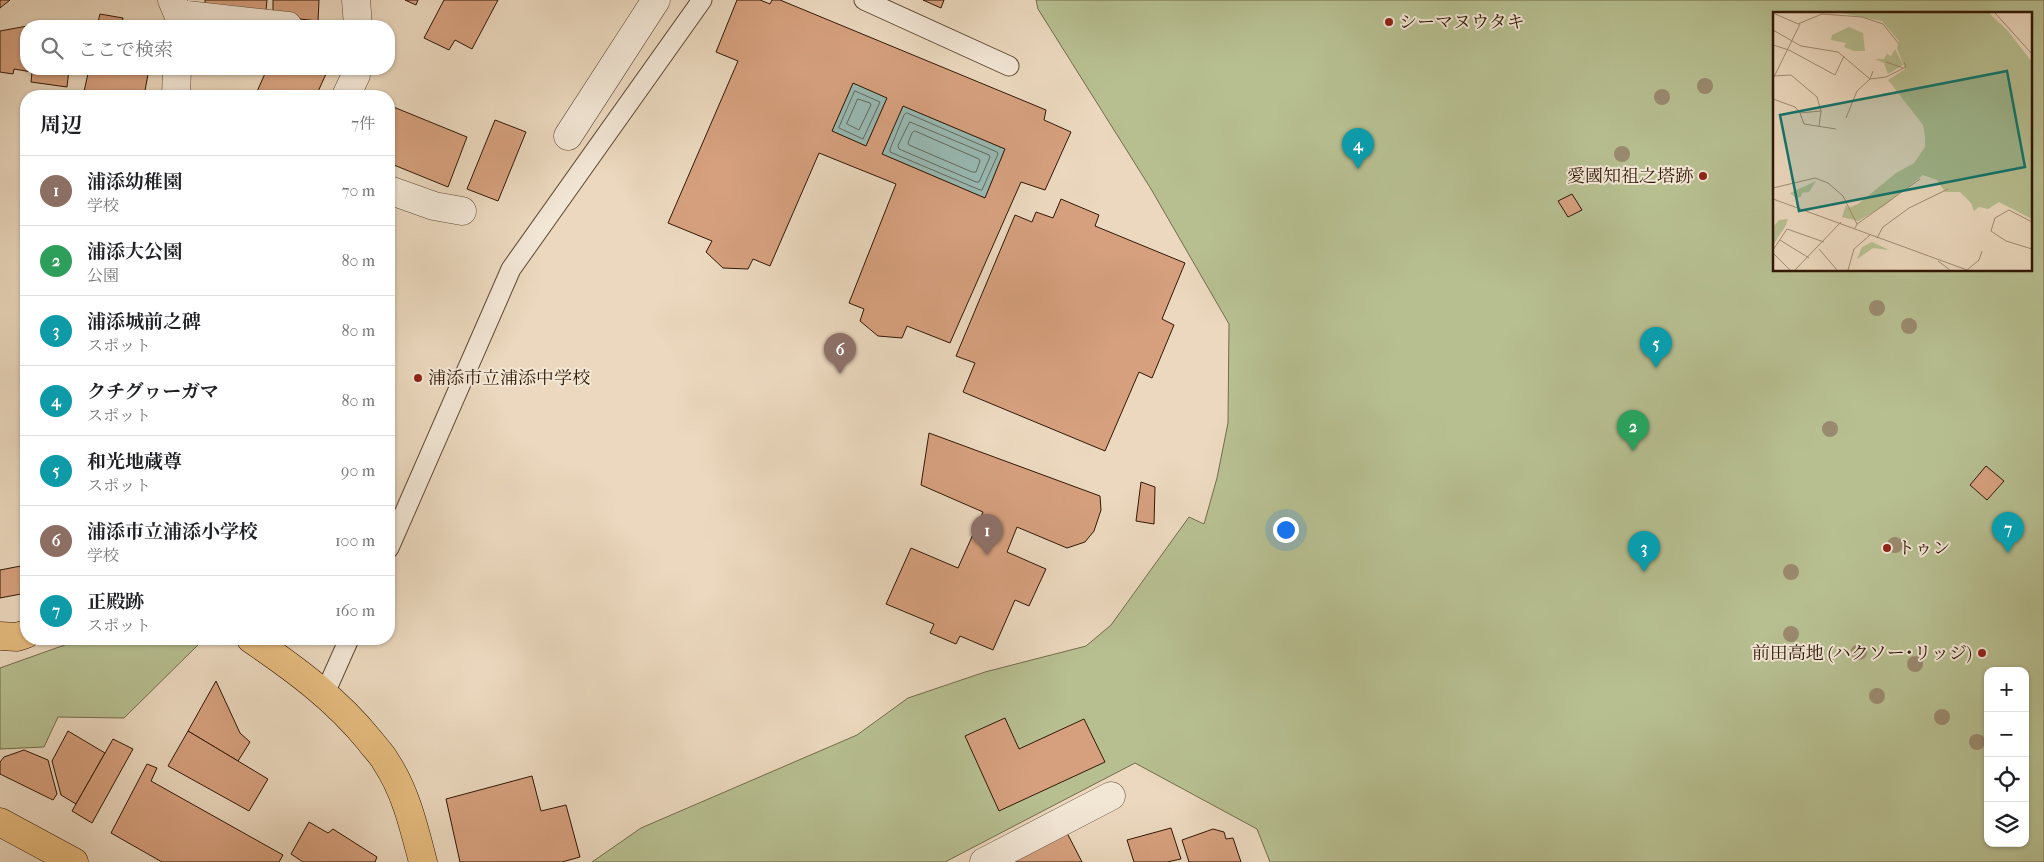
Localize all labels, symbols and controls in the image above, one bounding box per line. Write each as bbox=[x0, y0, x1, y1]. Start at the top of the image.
place label: シーマヌウタキ bbox=[1399, 12, 1525, 33]
inset map bbox=[1773, 12, 2032, 271]
marker: シーマヌウタキ bbox=[1383, 16, 1395, 28]
search box bbox=[20, 20, 395, 75]
icon: search bbox=[38, 34, 66, 62]
text: ここで検索 bbox=[78, 39, 173, 61]
text: 周辺 bbox=[40, 113, 82, 137]
text: 7件 bbox=[351, 114, 375, 133]
pin: 4 bbox=[1342, 128, 1374, 169]
place label: 愛國知祖之塔跡 bbox=[1567, 166, 1693, 187]
marker: 愛國知祖之塔跡 bbox=[1697, 170, 1709, 182]
text: 浦添幼稚園 bbox=[87, 171, 182, 193]
text: 1 bbox=[53, 181, 59, 200]
text: 70 m bbox=[342, 181, 375, 200]
text: 学校 bbox=[87, 196, 119, 215]
text: 浦添大公園 bbox=[87, 241, 182, 263]
text: 2 bbox=[52, 251, 60, 270]
text: 80 m bbox=[341, 251, 375, 270]
text: 公園 bbox=[87, 266, 119, 285]
text: 浦添城前之碑 bbox=[87, 311, 201, 333]
text: 3 bbox=[53, 321, 59, 340]
text: 80 m bbox=[341, 321, 375, 340]
pin: 5 bbox=[1640, 327, 1672, 368]
pin: 6 bbox=[824, 333, 856, 374]
text: スポット bbox=[87, 336, 151, 355]
place label: 浦添市立浦添中学校 bbox=[428, 368, 590, 389]
marker: 浦添市立浦添中学校 bbox=[412, 372, 424, 384]
text: クチグヮーガマ bbox=[87, 381, 219, 403]
text: 4 bbox=[51, 391, 61, 410]
text: 80 m bbox=[341, 391, 375, 410]
text: スポット bbox=[87, 406, 151, 425]
pin: 2 bbox=[1617, 410, 1649, 451]
text: 和光地蔵尊 bbox=[87, 451, 182, 473]
text: 5 bbox=[53, 461, 59, 480]
text: 90 m bbox=[341, 461, 375, 480]
text: スポット bbox=[87, 476, 151, 495]
pin: 7 bbox=[1992, 512, 2024, 553]
pin: 1 bbox=[971, 514, 1003, 555]
your location bbox=[1273, 517, 1299, 543]
text: 浦添市立浦添小学校 bbox=[87, 521, 258, 543]
text: 6 bbox=[52, 531, 60, 550]
text: 100 m bbox=[335, 531, 375, 550]
pin: 3 bbox=[1628, 531, 1660, 572]
place label: トゥン bbox=[1897, 538, 1951, 559]
marker: トゥン bbox=[1881, 542, 1893, 554]
text: 学校 bbox=[87, 546, 119, 565]
text: 正殿跡 bbox=[87, 591, 144, 613]
text: 7 bbox=[52, 601, 60, 620]
text: 160 m bbox=[335, 601, 375, 620]
text: スポット bbox=[87, 616, 151, 635]
place label: 前田高地 (ハクソー･リッジ) bbox=[1752, 643, 1972, 664]
marker: 前田高地 (ハクソー･リッジ) bbox=[1976, 647, 1988, 659]
map controls bbox=[1984, 667, 2029, 847]
button: + bbox=[1984, 667, 2029, 712]
button: − bbox=[1984, 712, 2029, 757]
button: locate bbox=[1984, 757, 2029, 802]
button: layers bbox=[1984, 802, 2029, 847]

